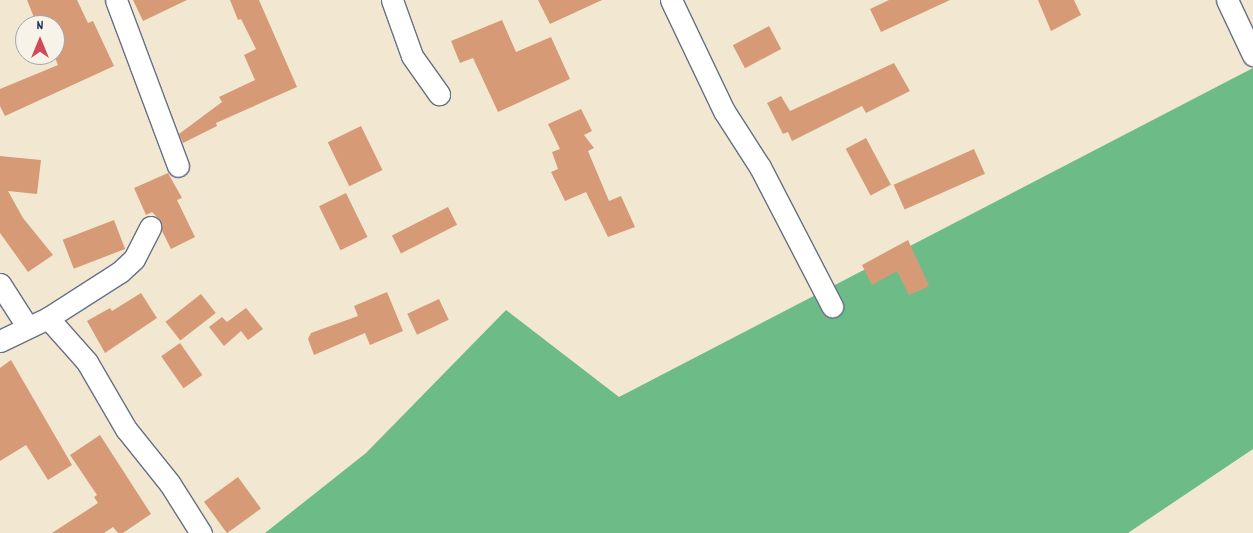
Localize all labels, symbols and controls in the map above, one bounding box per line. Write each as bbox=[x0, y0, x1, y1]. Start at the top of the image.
north arrow bbox=[15, 15, 65, 65]
text: N bbox=[37, 16, 43, 36]

